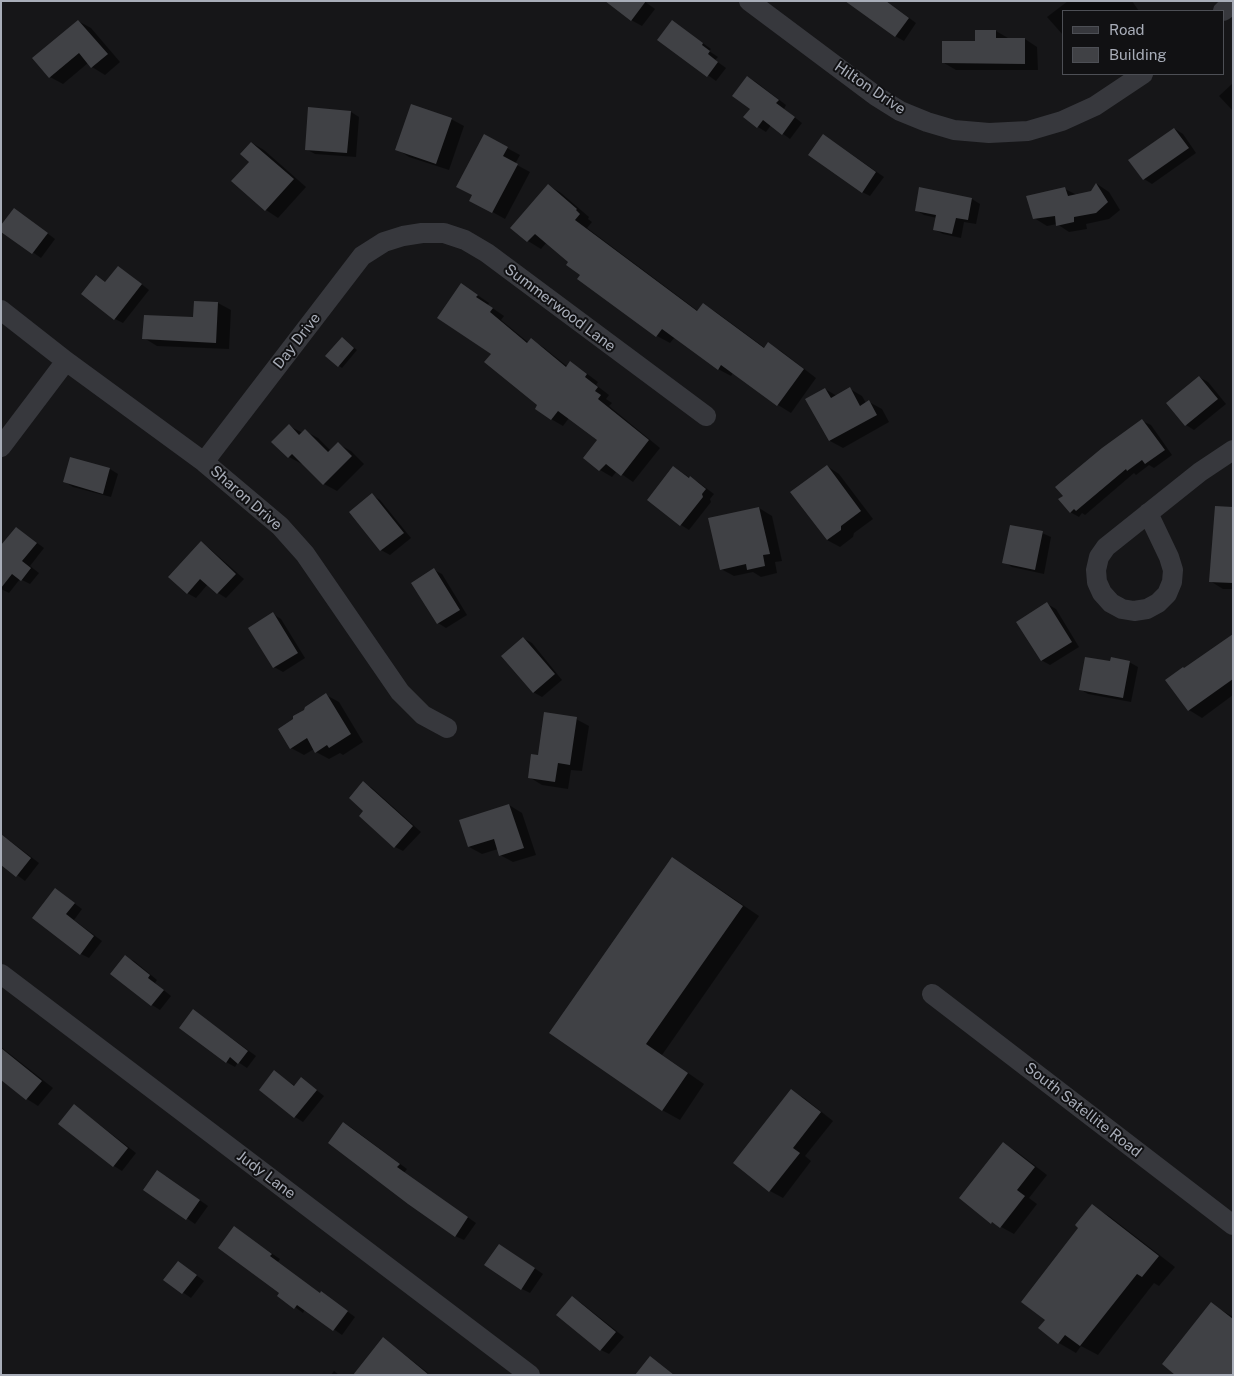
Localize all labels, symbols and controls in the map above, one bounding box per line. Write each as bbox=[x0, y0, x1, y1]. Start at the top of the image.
legend bbox=[1062, 10, 1224, 75]
text: Road bbox=[1109, 21, 1145, 38]
text: Building bbox=[1109, 46, 1167, 63]
street label: Hilton Drive bbox=[831, 58, 909, 118]
street label: Summerwood Lane bbox=[501, 260, 619, 356]
street label: Day Drive bbox=[270, 309, 324, 373]
street label: Sharon Drive bbox=[206, 462, 286, 534]
street label: South Satellite Road bbox=[1021, 1059, 1145, 1161]
street label: Judy Lane bbox=[233, 1147, 299, 1203]

